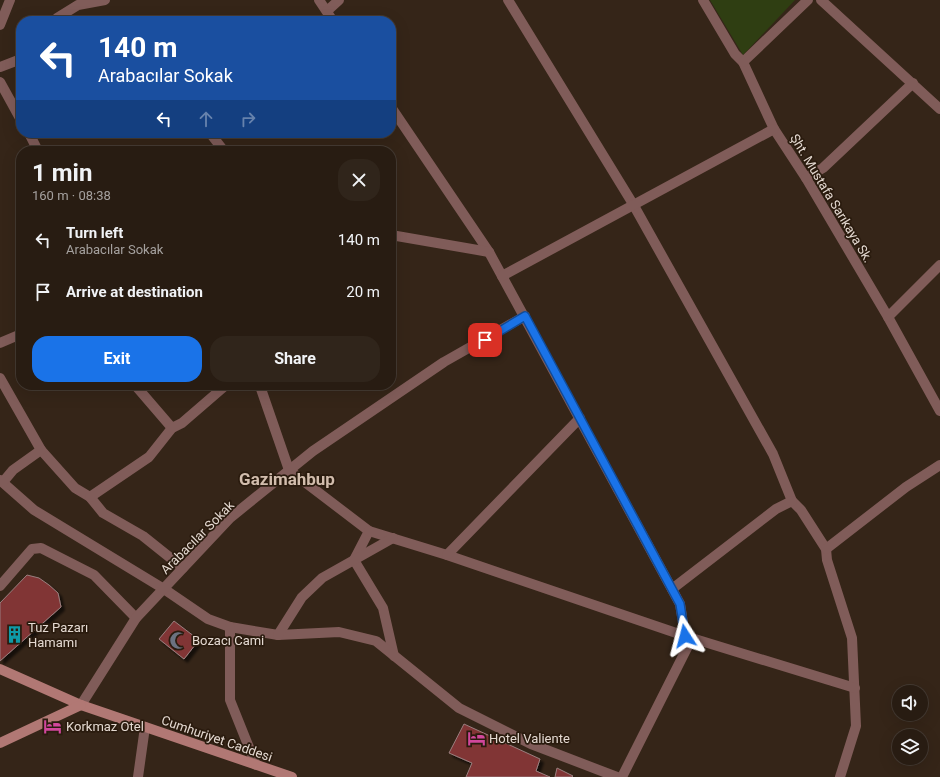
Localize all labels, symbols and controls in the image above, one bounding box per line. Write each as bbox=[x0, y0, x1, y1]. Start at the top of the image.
text: 140 m bbox=[98, 31, 177, 64]
icon: left bbox=[32, 32, 84, 84]
text: Arabacılar Sokak bbox=[98, 65, 233, 86]
icon: left bbox=[153, 108, 175, 130]
icon: ahead bbox=[195, 108, 217, 130]
icon: right bbox=[237, 108, 259, 130]
street label: Şht. Mustafa Sarıkaya Sk. bbox=[787, 131, 876, 265]
text: 1 min bbox=[32, 159, 92, 187]
button: close bbox=[338, 159, 380, 201]
text: 160 m · 08:38 bbox=[32, 188, 111, 203]
text: Turn left bbox=[66, 224, 123, 242]
icon: left bbox=[32, 229, 54, 251]
text: 140 m bbox=[338, 231, 380, 249]
text: Arabacılar Sokak bbox=[66, 242, 163, 257]
icon: arrive bbox=[32, 281, 54, 303]
text: Arrive at destination bbox=[66, 283, 203, 301]
text: 20 m bbox=[346, 283, 380, 301]
pin bbox=[468, 323, 502, 357]
icon: arrive bbox=[474, 329, 496, 351]
button: Exit bbox=[32, 336, 202, 382]
button: Share bbox=[210, 336, 380, 382]
district label: Gazimahbup bbox=[239, 469, 335, 489]
street label: Arabacılar Sokak bbox=[158, 497, 237, 577]
position arrow bbox=[664, 615, 706, 657]
place label: Tuz Pazarı Hamamı bbox=[28, 620, 88, 650]
building icon: Tuz Pazarı Hamamı bbox=[5, 624, 25, 644]
mosque icon: Bozacı Cami bbox=[169, 630, 189, 650]
place label: Bozacı Cami bbox=[192, 633, 264, 648]
map controls bbox=[892, 685, 928, 765]
button: sound bbox=[892, 685, 928, 721]
street label: Cumhuriyet Caddesi bbox=[159, 712, 274, 765]
hotel icon: Korkmaz Otel bbox=[43, 716, 63, 736]
place label: Korkmaz Otel bbox=[66, 719, 144, 734]
hotel icon: Hotel Valiente bbox=[466, 728, 486, 748]
button: layers bbox=[892, 729, 928, 765]
place label: Hotel Valiente bbox=[489, 731, 570, 746]

